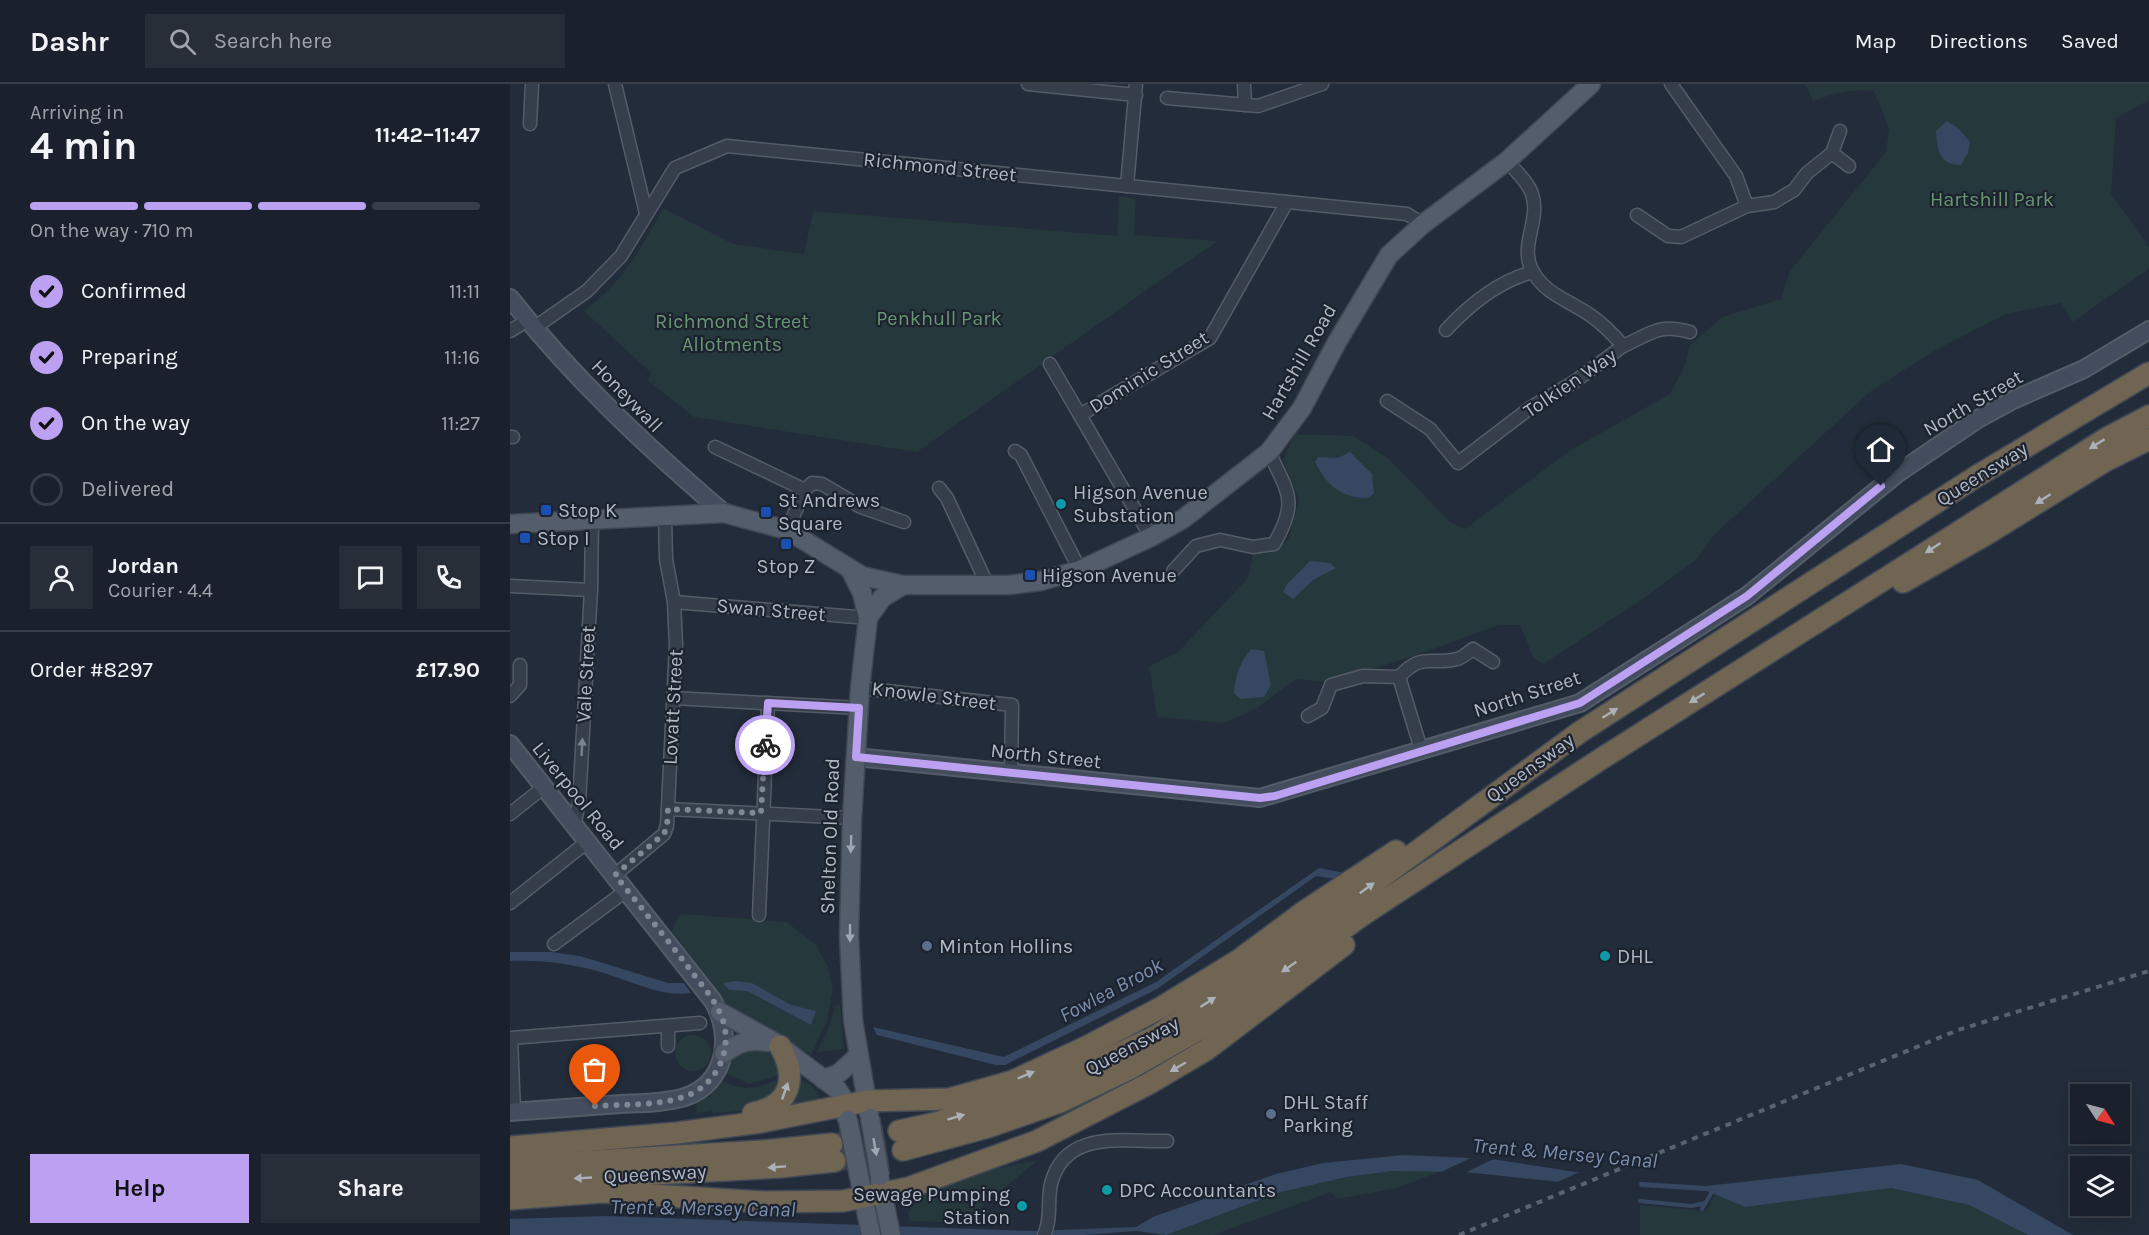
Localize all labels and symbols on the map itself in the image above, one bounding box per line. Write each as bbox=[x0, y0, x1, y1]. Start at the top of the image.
street label: Richmond Street bbox=[862, 148, 1018, 187]
park label: Hartshill Park bbox=[1930, 188, 2054, 211]
street label: Hartshill Road bbox=[1257, 300, 1341, 424]
park label: Penkhull Park bbox=[876, 307, 1002, 330]
park label: Richmond Street Allotments bbox=[655, 310, 809, 356]
street label: Dominic Street bbox=[1085, 326, 1214, 418]
street label: Tolkien Way bbox=[1519, 344, 1621, 422]
street label: Honeywall bbox=[587, 355, 667, 437]
street label: North Street bbox=[1919, 365, 2027, 441]
pin bbox=[1855, 424, 1906, 486]
street label: Queensway bbox=[1932, 437, 2032, 511]
one-way arrow bbox=[2089, 438, 2105, 449]
place label: Higson Avenue Substation bbox=[1073, 481, 1208, 527]
place label: St Andrews Square bbox=[778, 489, 880, 535]
one-way arrow bbox=[2035, 493, 2051, 504]
marker: Higson Avenue Substation bbox=[1054, 497, 1068, 511]
place label: Stop K bbox=[558, 499, 617, 522]
marker: Stop K bbox=[539, 503, 553, 517]
marker: St Andrews Square bbox=[759, 505, 773, 519]
place label: Stop I bbox=[537, 527, 590, 550]
marker: Stop I bbox=[518, 531, 532, 545]
marker: Stop Z bbox=[779, 537, 793, 551]
one-way arrow bbox=[1924, 542, 1941, 553]
place label: Stop Z bbox=[757, 555, 815, 578]
place label: Higson Avenue bbox=[1042, 564, 1177, 587]
marker: Higson Avenue bbox=[1023, 568, 1037, 582]
street label: Swan Street bbox=[716, 594, 827, 626]
street label: Vale Street bbox=[572, 624, 600, 723]
street label: Lovatt Street bbox=[658, 648, 688, 766]
street label: North Street bbox=[1471, 666, 1584, 722]
street label: Knowle Street bbox=[870, 677, 998, 715]
one-way arrow bbox=[1689, 692, 1705, 703]
one-way arrow bbox=[1602, 707, 1618, 718]
courier bbox=[735, 715, 795, 775]
street label: Queensway bbox=[1482, 728, 1578, 808]
street label: Liverpool Road bbox=[527, 737, 629, 855]
one-way arrow bbox=[577, 737, 587, 756]
street label: North Street bbox=[990, 739, 1103, 773]
street label: Shelton Old Road bbox=[816, 757, 844, 915]
one-way arrow bbox=[846, 834, 856, 853]
one-way arrow bbox=[1358, 882, 1374, 894]
one-way arrow bbox=[845, 924, 855, 943]
place label: Minton Hollins bbox=[939, 935, 1073, 958]
marker: Minton Hollins bbox=[920, 939, 934, 953]
place label: DHL bbox=[1617, 945, 1654, 968]
marker: DHL bbox=[1598, 949, 1612, 963]
water label: Fowlea Brook bbox=[1055, 953, 1167, 1027]
one-way arrow bbox=[1282, 961, 1298, 973]
one-way arrow bbox=[1200, 996, 1216, 1008]
street label: Queensway bbox=[1081, 1012, 1183, 1080]
pin bbox=[569, 1044, 620, 1106]
one-way arrow bbox=[1169, 1061, 1186, 1071]
one-way arrow bbox=[1018, 1071, 1035, 1080]
one-way arrow bbox=[781, 1081, 790, 1099]
north arrow bbox=[2070, 1084, 2130, 1144]
place label: DHL Staff Parking bbox=[1283, 1091, 1368, 1137]
marker: DHL Staff Parking bbox=[1264, 1107, 1278, 1121]
one-way arrow bbox=[947, 1112, 965, 1121]
water label: Trent & Mersey Canal bbox=[1472, 1133, 1658, 1173]
one-way arrow bbox=[871, 1138, 880, 1157]
street label: Queensway bbox=[603, 1160, 707, 1188]
one-way arrow bbox=[768, 1162, 787, 1172]
one-way arrow bbox=[573, 1173, 592, 1182]
place label: DPC Accountants bbox=[1119, 1179, 1276, 1202]
place label: Sewage Pumping Station bbox=[853, 1183, 1010, 1229]
marker: DPC Accountants bbox=[1100, 1183, 1114, 1197]
water label: Trent & Mersey Canal bbox=[610, 1194, 796, 1222]
marker: Sewage Pumping Station bbox=[1015, 1199, 1029, 1213]

